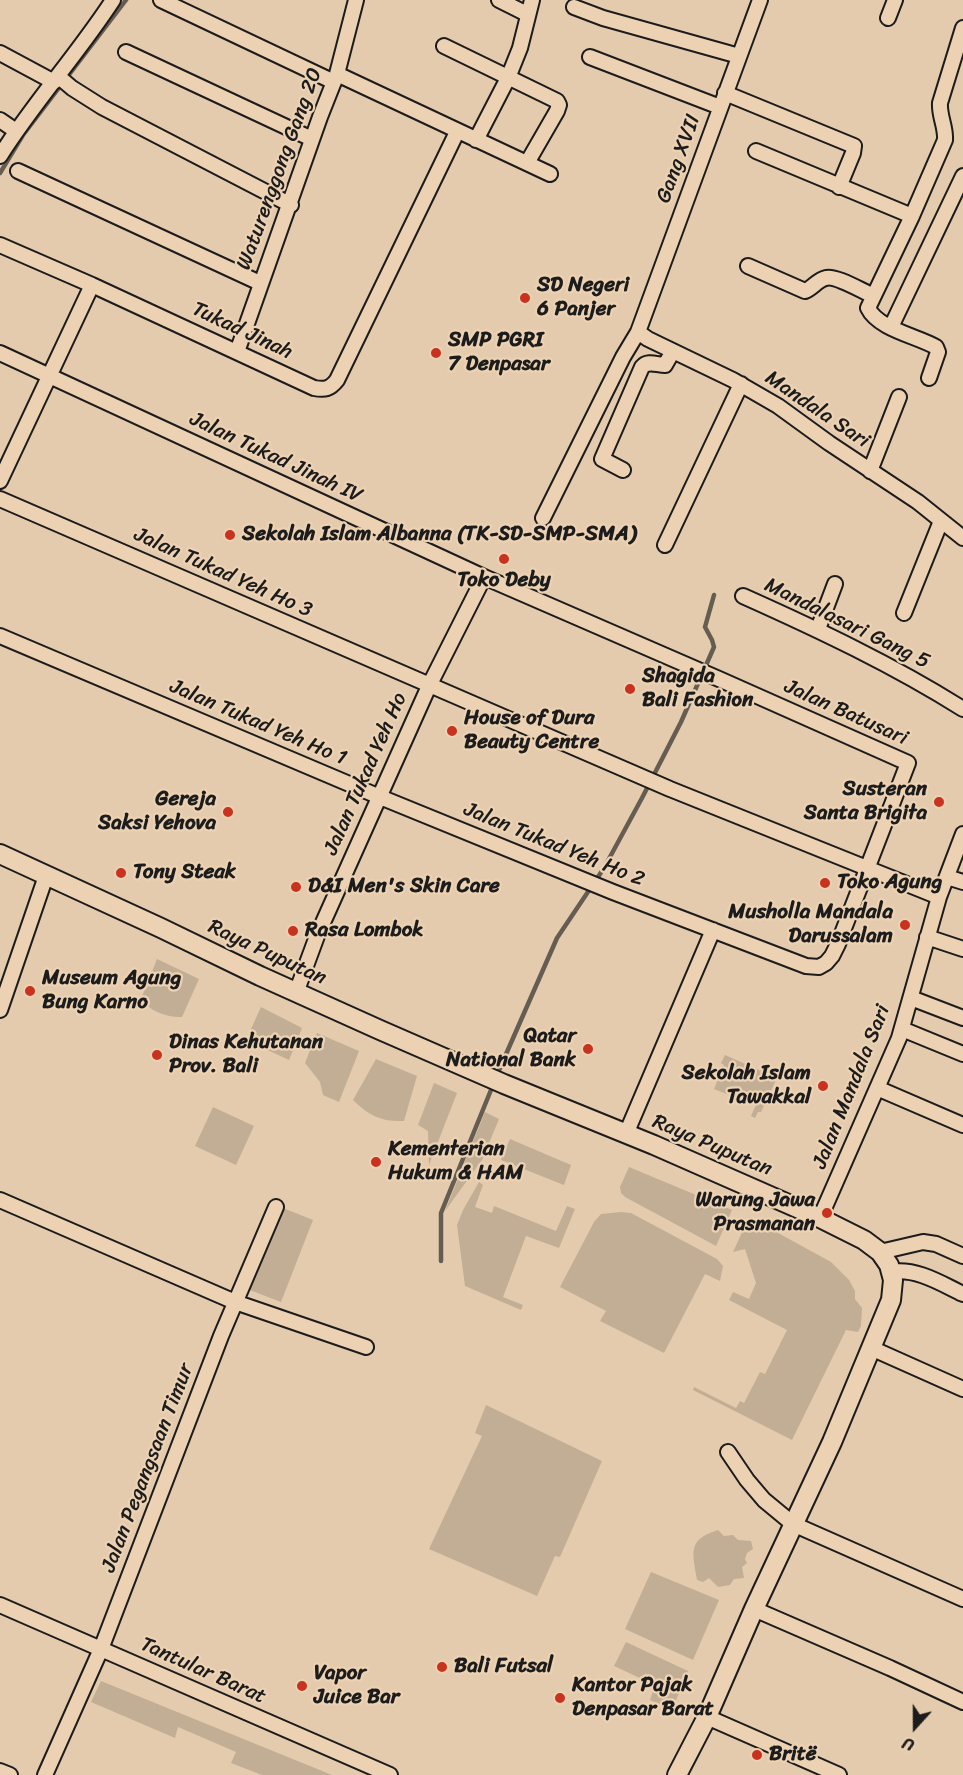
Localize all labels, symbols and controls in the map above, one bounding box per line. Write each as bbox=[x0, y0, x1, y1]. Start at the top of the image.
street label: Waturenggong Gang 20 bbox=[232, 65, 328, 273]
street label: Gang XVII bbox=[651, 111, 707, 207]
place label: SD Negeri 6 Panjer bbox=[537, 273, 629, 323]
marker: SD Negeri 6 Panjer bbox=[518, 291, 532, 305]
street label: Tukad Jinah bbox=[188, 297, 296, 365]
place label: SMP PGRI 7 Denpasar bbox=[448, 328, 550, 378]
marker: SMP PGRI 7 Denpasar bbox=[429, 346, 443, 360]
street label: Mandala Sari bbox=[760, 366, 874, 454]
street label: Jalan Tukad Jinah IV bbox=[186, 407, 366, 509]
street label: Jalan Tukad Yeh Ho 3 bbox=[130, 522, 316, 624]
place label: Sekolah Islam Albanna (TK-SD-SMP-SMA) bbox=[242, 522, 636, 548]
marker: Sekolah Islam Albanna (TK-SD-SMP-SMA) bbox=[223, 528, 237, 542]
marker: Toko Deby bbox=[497, 552, 511, 566]
place label: Toko Deby bbox=[457, 568, 551, 594]
street label: Mandalasari Gang 5 bbox=[760, 573, 934, 675]
place label: Shagida Bali Fashion bbox=[642, 664, 753, 714]
street label: Jalan Tukad Yeh Ho 1 bbox=[166, 674, 350, 772]
street label: Jalan Batusari bbox=[780, 675, 912, 751]
marker: Shagida Bali Fashion bbox=[623, 682, 637, 696]
street label: Jalan Tukad Yeh Ho bbox=[319, 689, 413, 859]
place label: House of Dura Beauty Centre bbox=[464, 706, 599, 756]
marker: House of Dura Beauty Centre bbox=[445, 724, 459, 738]
place label: Susteran Santa Brigita bbox=[804, 777, 927, 827]
place label: Gereja Saksi Yehova bbox=[98, 787, 216, 837]
marker: Susteran Santa Brigita bbox=[932, 795, 946, 809]
street label: Jalan Tukad Yeh Ho 2 bbox=[460, 797, 648, 893]
marker: Gereja Saksi Yehova bbox=[221, 805, 235, 819]
place label: Tony Steak bbox=[133, 860, 236, 886]
marker: Tony Steak bbox=[114, 866, 128, 880]
place label: Toko Agung bbox=[837, 870, 942, 896]
place label: D&I Men's Skin Care bbox=[308, 874, 500, 900]
marker: Toko Agung bbox=[818, 876, 832, 890]
marker: D&I Men's Skin Care bbox=[289, 880, 303, 894]
place label: Musholla Mandala Darussalam bbox=[728, 900, 893, 950]
street label: Raya Puputan bbox=[204, 915, 330, 991]
place label: Rasa Lombok bbox=[305, 918, 423, 944]
marker: Musholla Mandala Darussalam bbox=[898, 918, 912, 932]
marker: Rasa Lombok bbox=[286, 924, 300, 938]
place label: Museum Agung Bung Karno bbox=[42, 966, 181, 1016]
marker: Museum Agung Bung Karno bbox=[23, 984, 37, 998]
street label: Jalan Mandala Sari bbox=[808, 1001, 896, 1173]
place label: Qatar National Bank bbox=[446, 1024, 576, 1074]
place label: Dinas Kehutanan Prov. Bali bbox=[169, 1030, 323, 1080]
marker: Qatar National Bank bbox=[581, 1042, 595, 1056]
marker: Dinas Kehutanan Prov. Bali bbox=[150, 1048, 164, 1062]
place label: Sekolah Islam Tawakkal bbox=[682, 1061, 811, 1111]
marker: Sekolah Islam Tawakkal bbox=[816, 1079, 830, 1093]
street label: Raya Puputan bbox=[648, 1109, 776, 1183]
place label: Kementerian Hukum & HAM bbox=[388, 1137, 523, 1187]
marker: Kementerian Hukum & HAM bbox=[369, 1155, 383, 1169]
place label: Warung Jawa Prasmanan bbox=[696, 1188, 815, 1238]
marker: Warung Jawa Prasmanan bbox=[820, 1206, 834, 1220]
street label: Jalan Pegangsaan Timur bbox=[97, 1360, 199, 1576]
street label: Tantular Barat bbox=[136, 1632, 270, 1710]
place label: Bali Futsal bbox=[454, 1654, 553, 1680]
marker: Bali Futsal bbox=[435, 1660, 449, 1674]
place label: Vapor Juice Bar bbox=[314, 1661, 399, 1711]
place label: Kantor Pajak Denpasar Barat bbox=[572, 1673, 714, 1723]
marker: Vapor Juice Bar bbox=[295, 1679, 309, 1693]
marker: Kantor Pajak Denpasar Barat bbox=[553, 1691, 567, 1705]
north arrow bbox=[885, 1697, 945, 1757]
text: U bbox=[898, 1729, 919, 1760]
place label: Britë bbox=[769, 1742, 817, 1768]
marker: Britë bbox=[750, 1748, 764, 1762]

